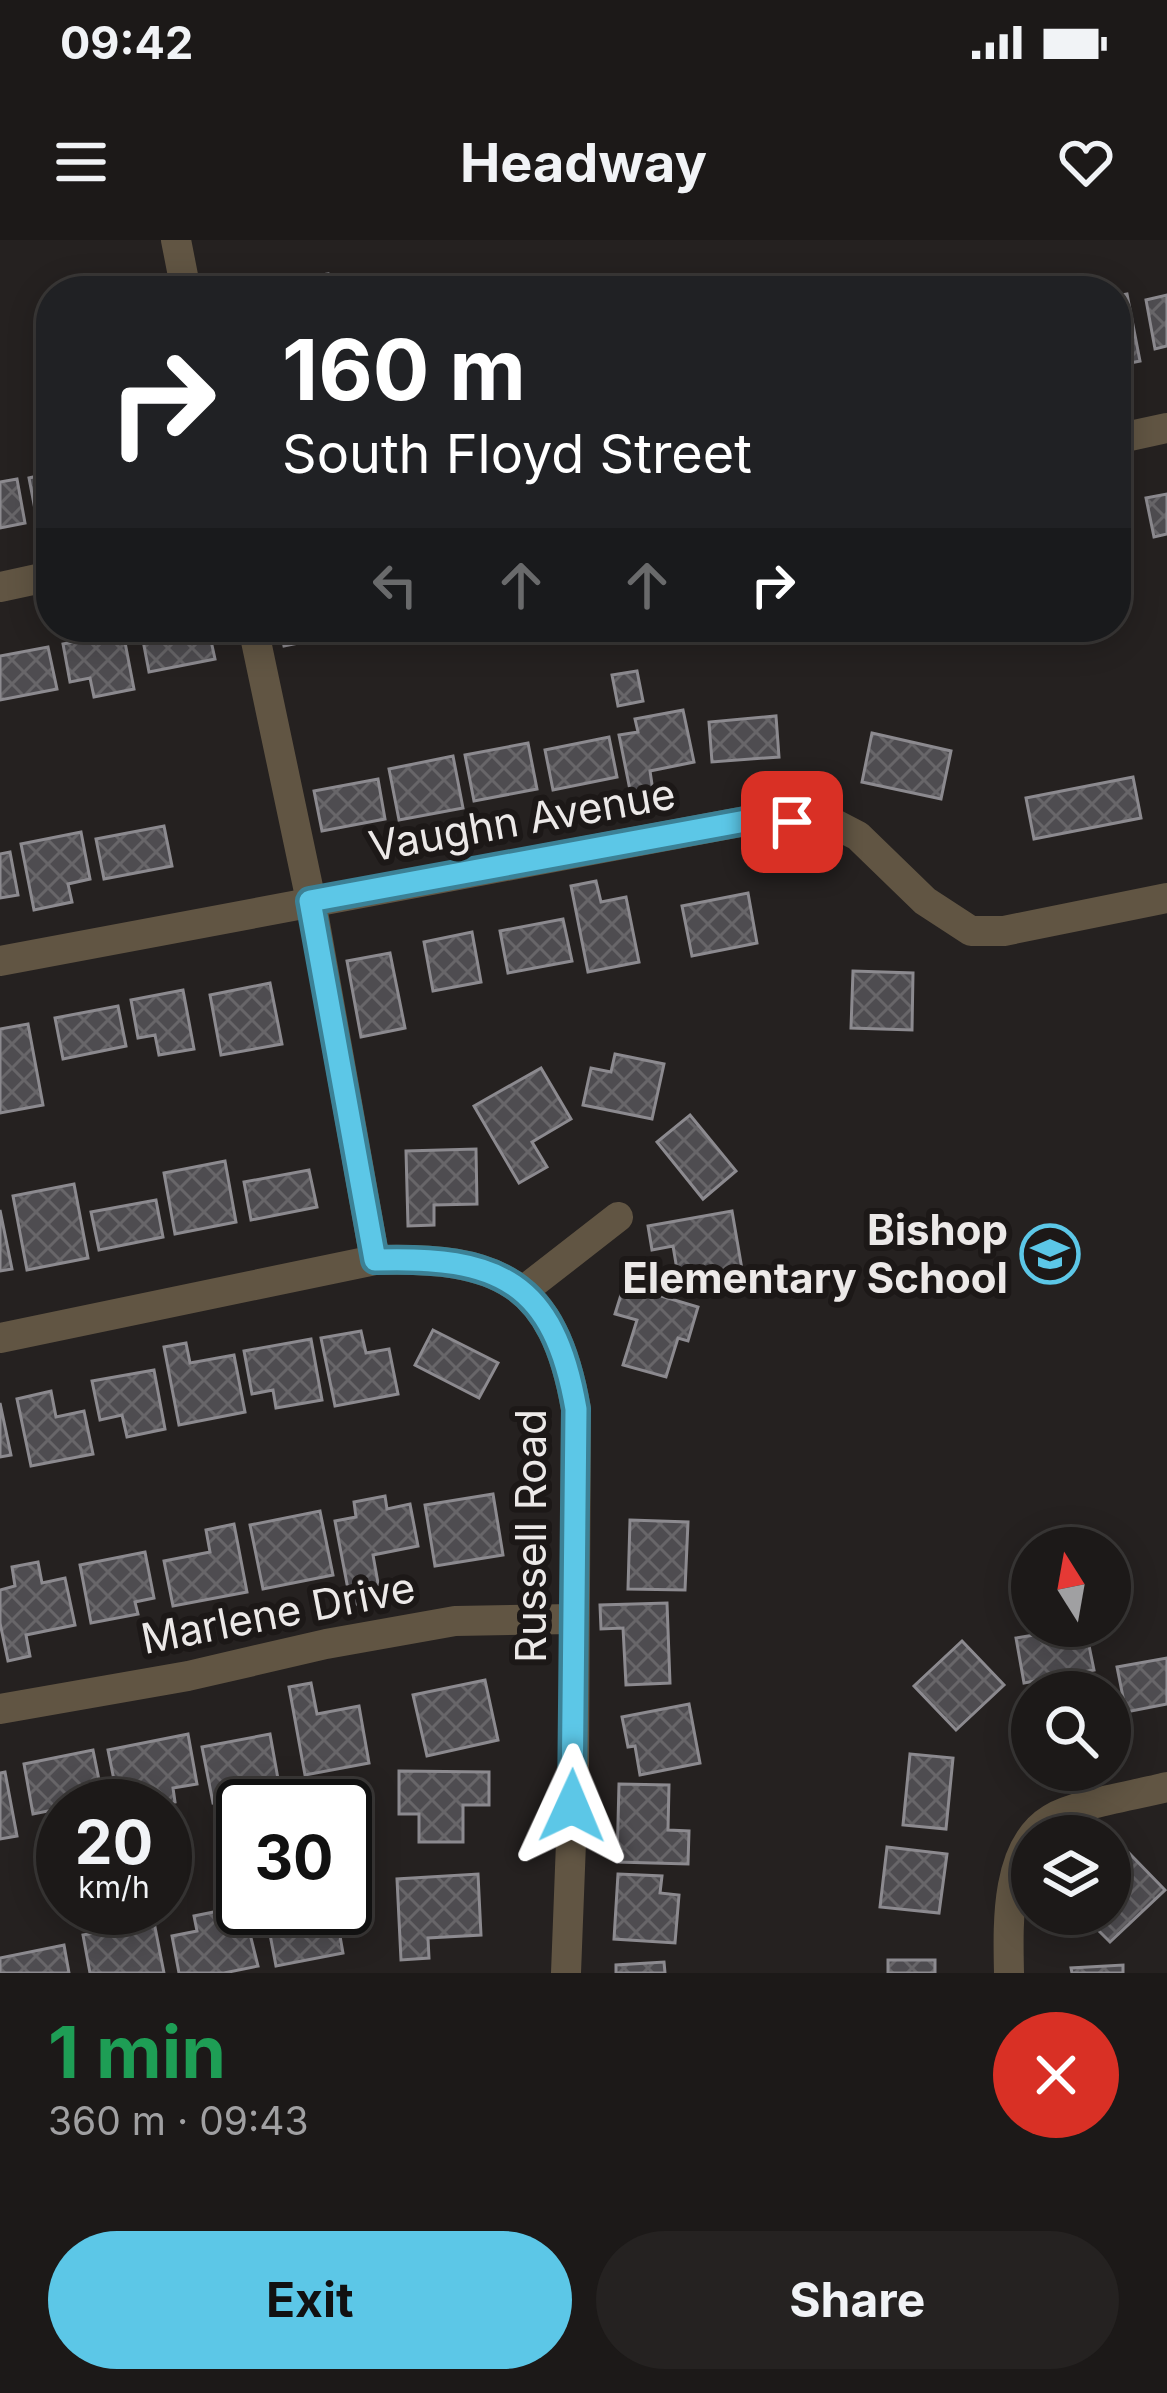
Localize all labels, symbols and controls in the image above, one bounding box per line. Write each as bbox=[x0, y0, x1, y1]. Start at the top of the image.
text: 09:42 bbox=[60, 15, 193, 70]
icon: menu bbox=[48, 129, 114, 195]
icon: heart bbox=[1053, 129, 1119, 195]
text: Headway bbox=[460, 130, 707, 195]
text: 160 m bbox=[282, 319, 526, 420]
icon: right bbox=[84, 324, 240, 480]
text: South Floyd Street bbox=[282, 421, 752, 486]
icon: left bbox=[362, 552, 428, 618]
icon: ahead bbox=[488, 552, 554, 618]
icon: ahead bbox=[614, 552, 680, 618]
icon: right bbox=[740, 552, 806, 618]
street label: Vaughn Avenue bbox=[365, 767, 679, 872]
pin bbox=[741, 771, 843, 873]
icon: arrive bbox=[759, 789, 825, 855]
place label: Bishop Elementary School bbox=[622, 1204, 1008, 1303]
school or university icon: Bishop Elementary School bbox=[1019, 1223, 1081, 1285]
street label: Russell Road bbox=[505, 1409, 556, 1663]
north arrow bbox=[1011, 1527, 1131, 1647]
map controls bbox=[1011, 1527, 1131, 1935]
street label: Marlene Drive bbox=[137, 1561, 419, 1664]
button: search bbox=[1011, 1671, 1131, 1791]
position arrow bbox=[509, 1743, 635, 1869]
speed limit sign: 30 bbox=[216, 1779, 372, 1935]
text: 20 bbox=[75, 1806, 153, 1878]
button: layers bbox=[1011, 1815, 1131, 1935]
text: km/h bbox=[78, 1869, 150, 1905]
text: 1 min bbox=[48, 2008, 226, 2095]
button: close bbox=[993, 2012, 1119, 2138]
text: 360 m · 09:43 bbox=[48, 2097, 309, 2144]
button: Exit bbox=[48, 2231, 572, 2369]
button: Share bbox=[596, 2231, 1119, 2369]

